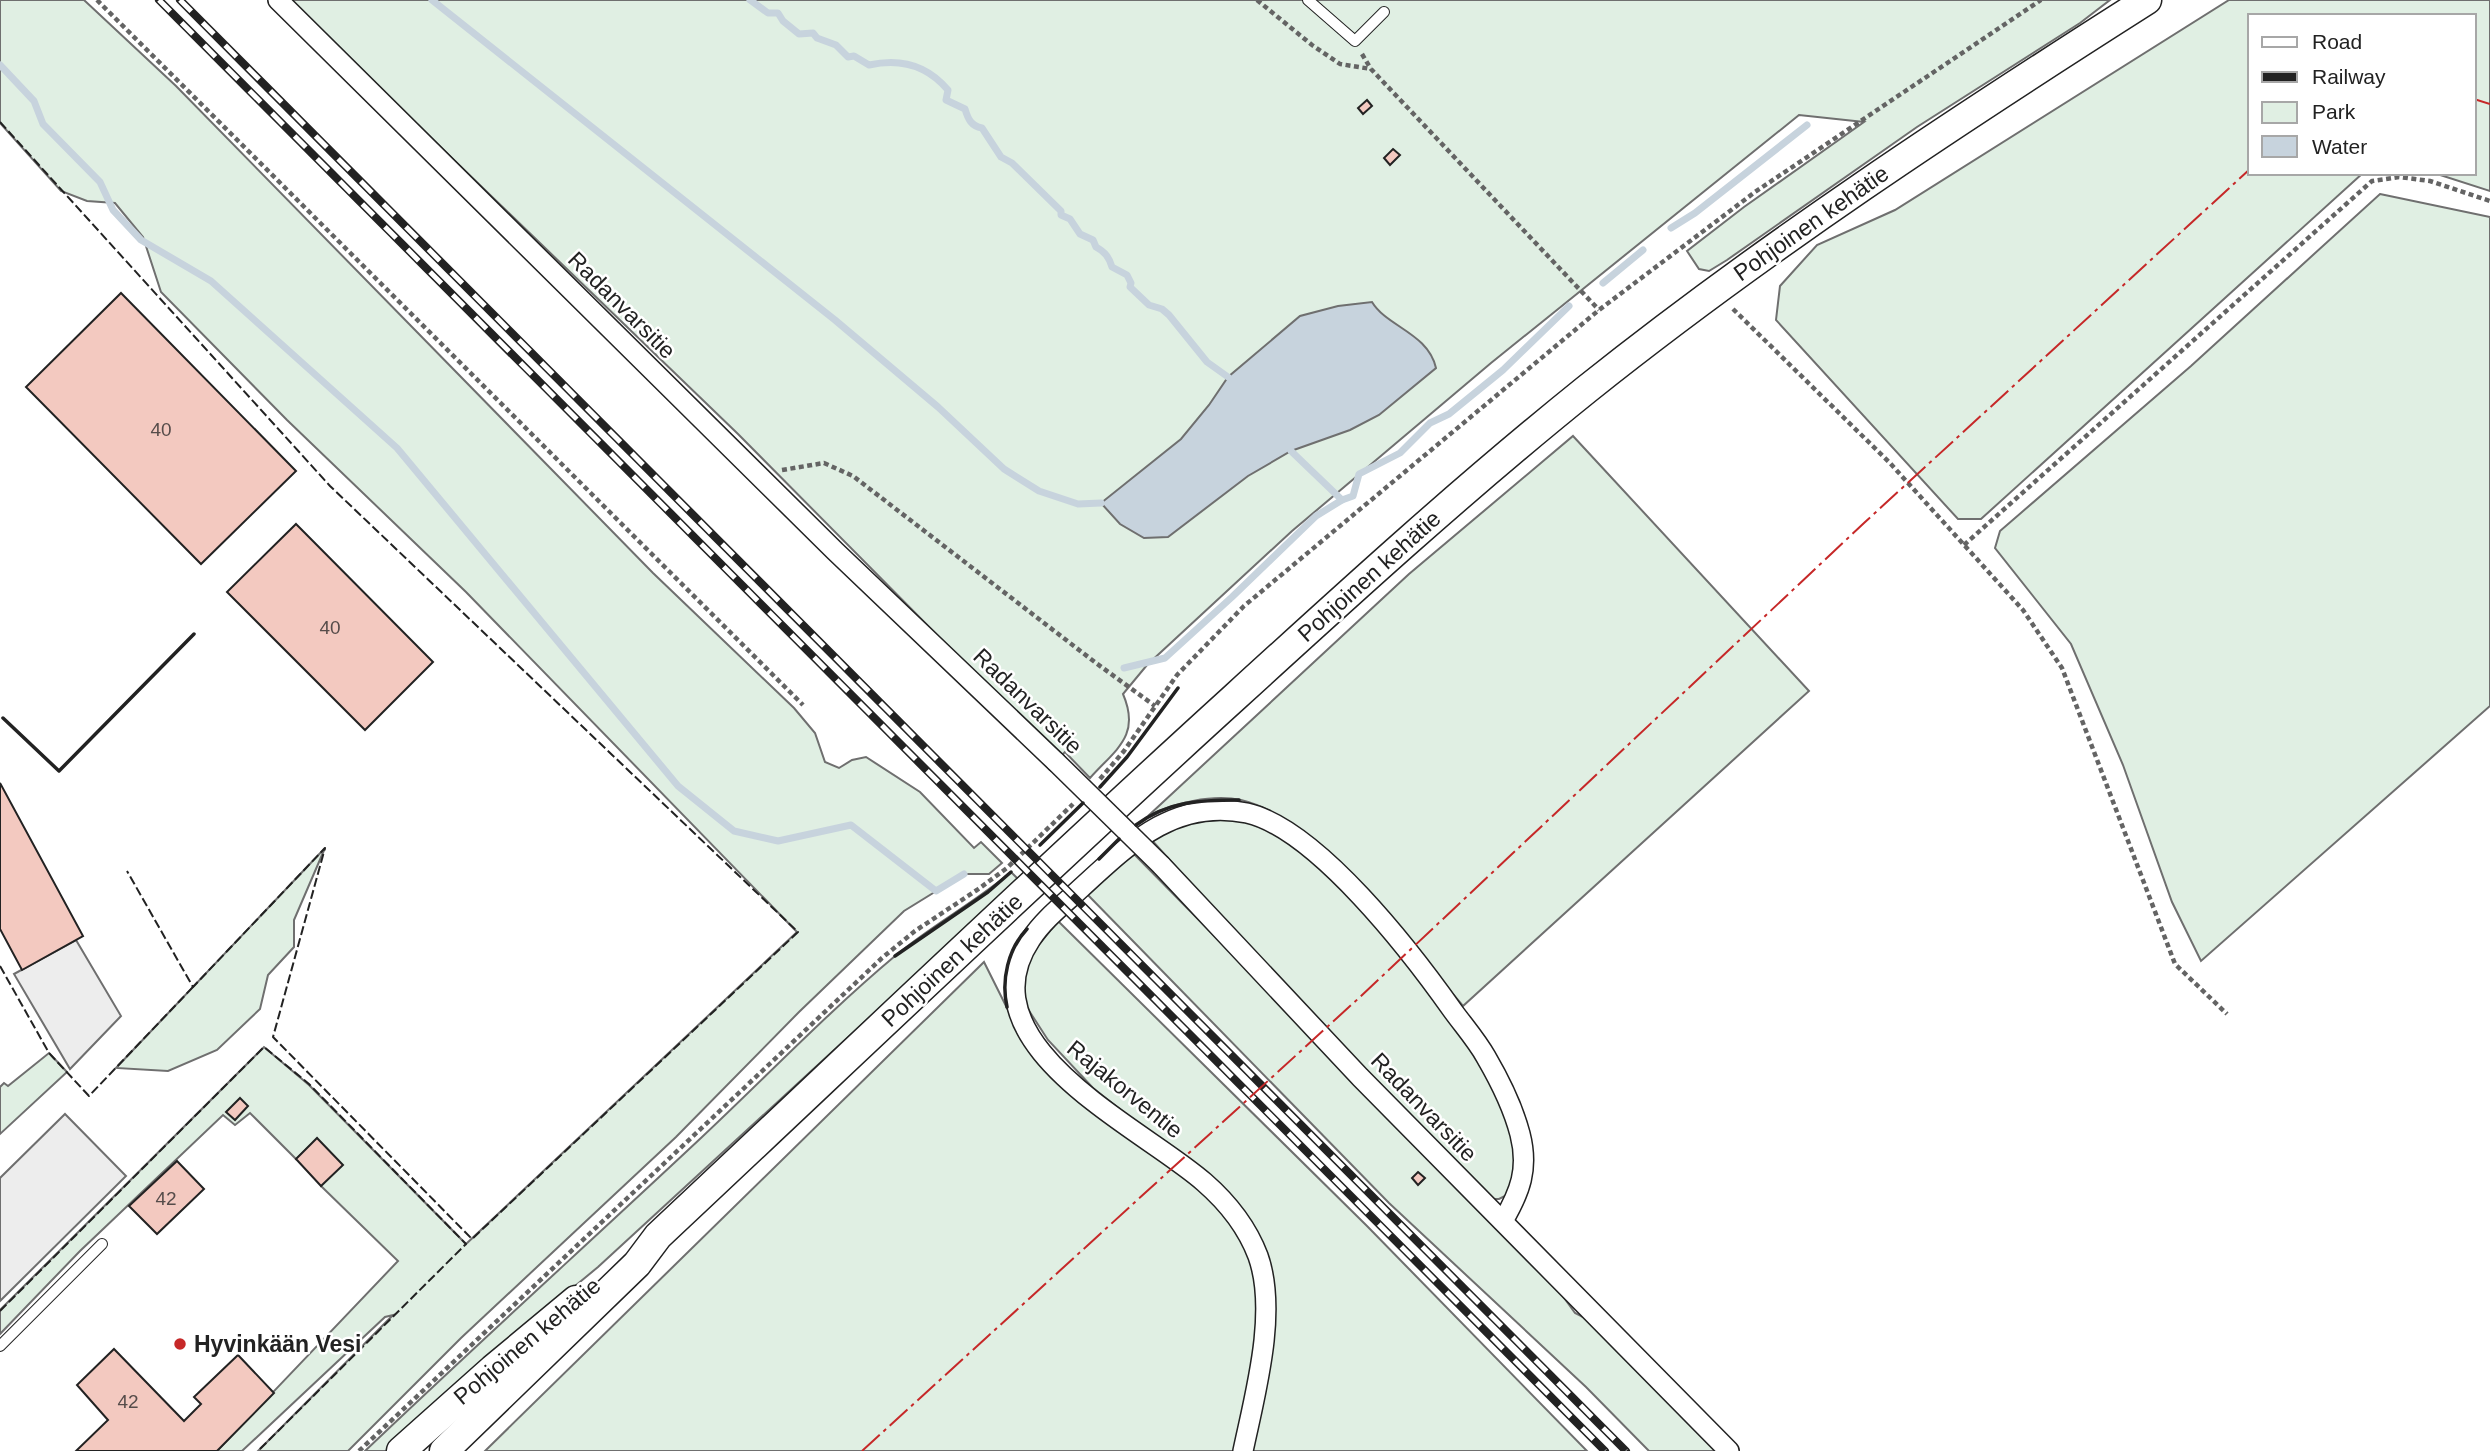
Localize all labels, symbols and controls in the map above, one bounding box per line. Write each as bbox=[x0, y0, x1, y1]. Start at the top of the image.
legend bbox=[2248, 14, 2476, 175]
text: Road bbox=[2312, 30, 2362, 53]
text: Railway bbox=[2312, 65, 2386, 88]
text: Park bbox=[2312, 100, 2356, 123]
text: Water bbox=[2312, 135, 2367, 158]
street label: Pohjoinen kehätie bbox=[1729, 160, 1893, 286]
street label: Radanvarsitie bbox=[563, 246, 681, 364]
house number: 40 bbox=[150, 419, 172, 440]
street label: Pohjoinen kehätie bbox=[1292, 505, 1446, 647]
house number: 40 bbox=[319, 617, 341, 638]
street label: Radanvarsitie bbox=[968, 643, 1088, 759]
street label: Pohjoinen kehätie bbox=[876, 888, 1028, 1032]
street label: Rajakorventie bbox=[1062, 1035, 1188, 1143]
street label: Radanvarsitie bbox=[1366, 1047, 1482, 1167]
house number: 42 bbox=[155, 1188, 177, 1209]
street label: Pohjoinen kehätie bbox=[449, 1272, 605, 1410]
place label: Hyvinkään Vesi bbox=[194, 1331, 362, 1357]
marker: Hyvinkään Vesi bbox=[172, 1336, 188, 1352]
house number: 42 bbox=[117, 1391, 139, 1412]

